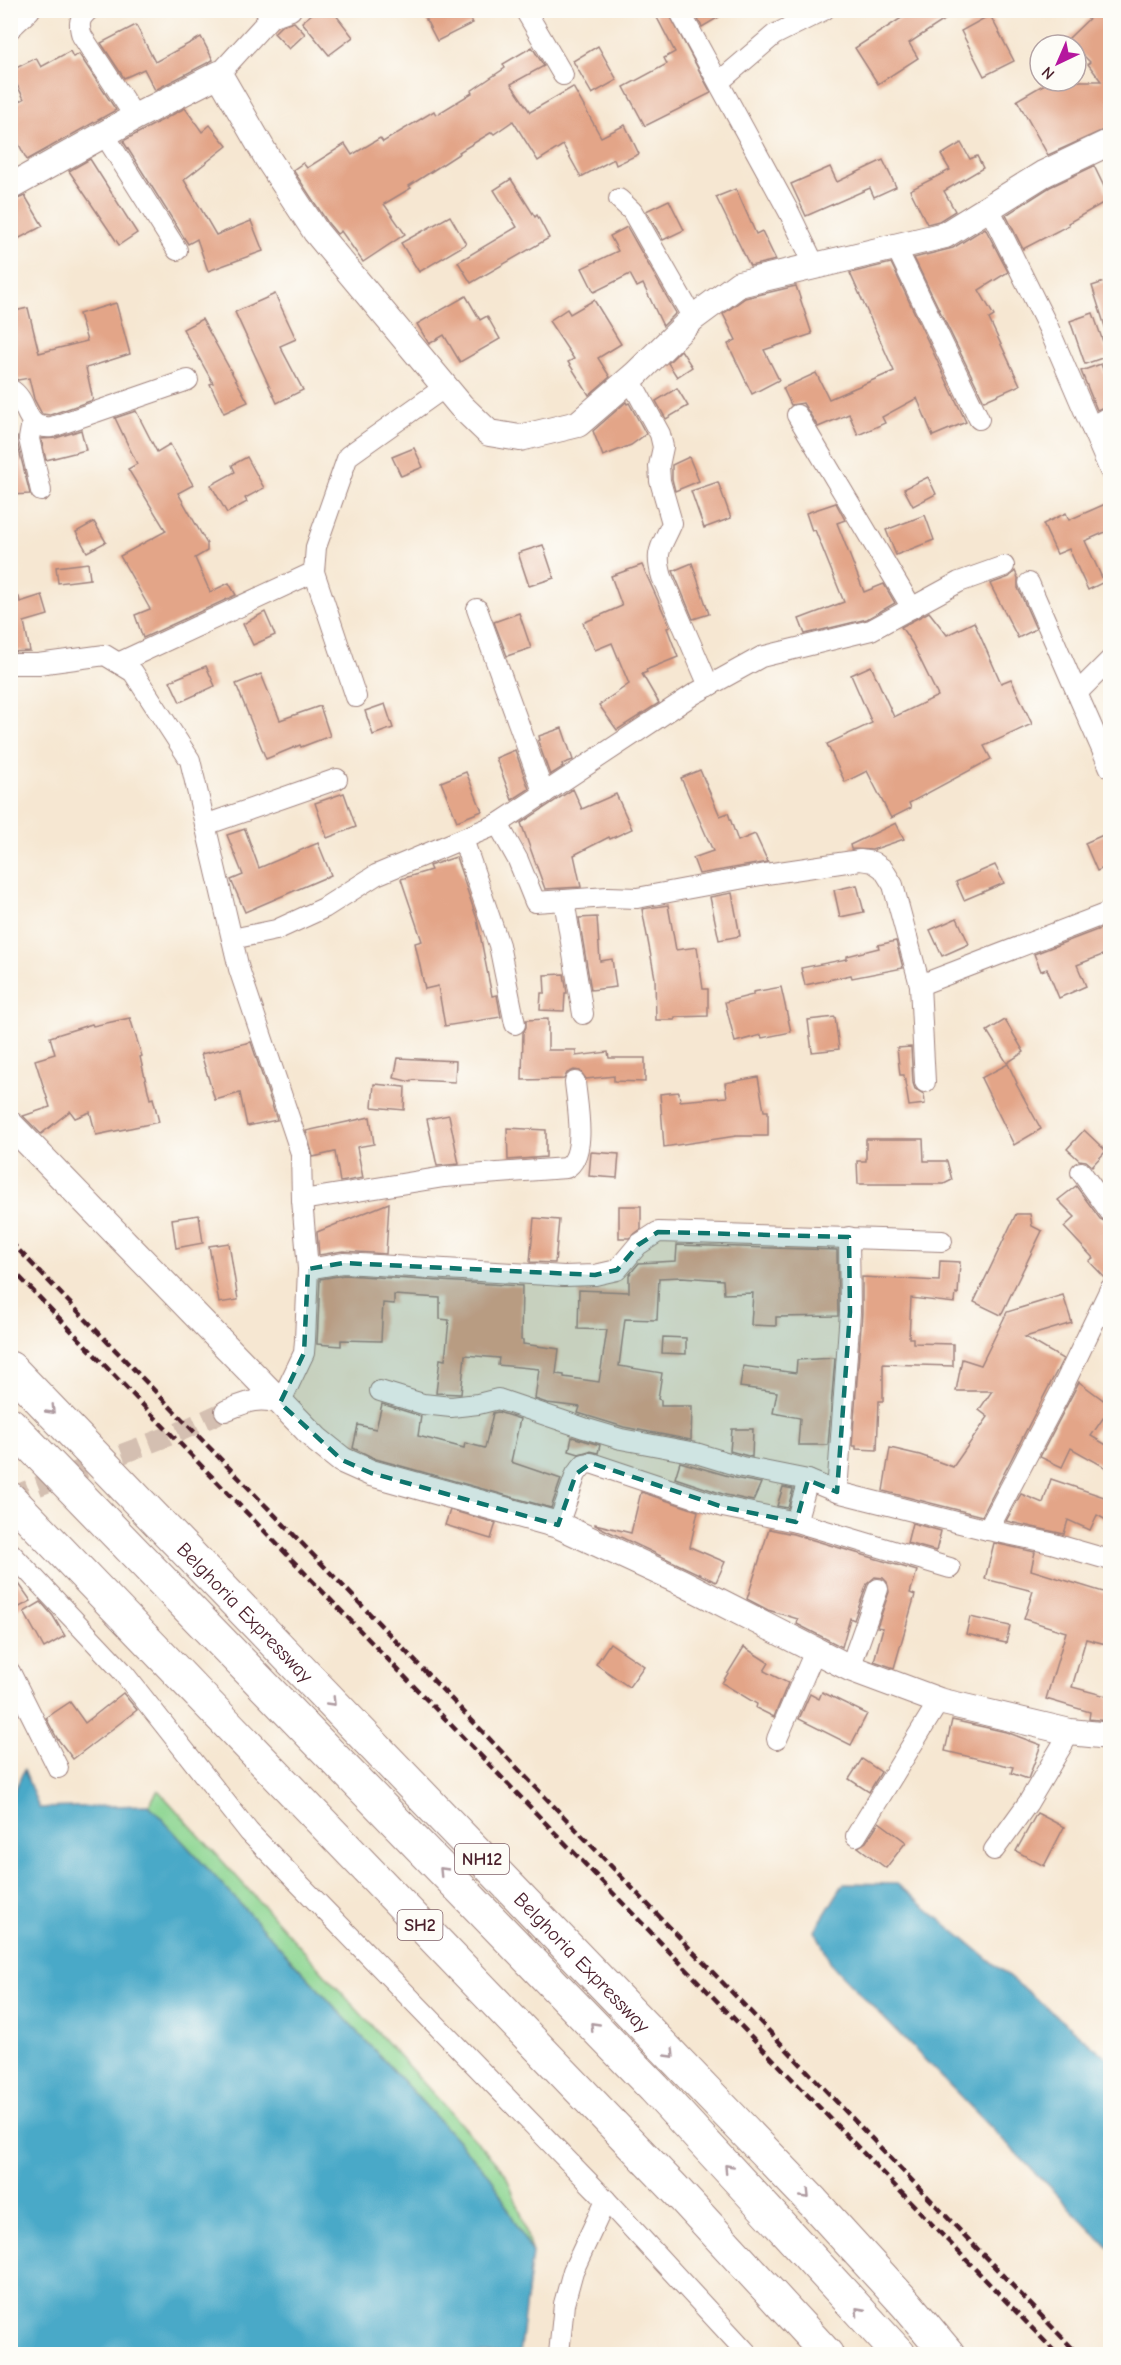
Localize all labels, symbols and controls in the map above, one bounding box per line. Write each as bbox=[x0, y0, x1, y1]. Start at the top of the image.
north arrow bbox=[1028, 33, 1088, 93]
text: N bbox=[1038, 63, 1058, 83]
one-way arrow bbox=[44, 1403, 55, 1414]
street label: Belghoria Expressway bbox=[172, 1537, 318, 1687]
one-way arrow bbox=[324, 1695, 335, 1706]
road number: NH12 bbox=[455, 1844, 509, 1874]
one-way arrow bbox=[440, 1867, 451, 1878]
street label: Belghoria Expressway bbox=[510, 1887, 655, 2037]
road number: SH2 bbox=[398, 1910, 442, 1940]
one-way arrow bbox=[590, 2022, 601, 2033]
one-way arrow bbox=[664, 2048, 675, 2058]
one-way arrow bbox=[724, 2164, 735, 2175]
one-way arrow bbox=[799, 2188, 810, 2199]
one-way arrow bbox=[855, 2307, 866, 2318]

